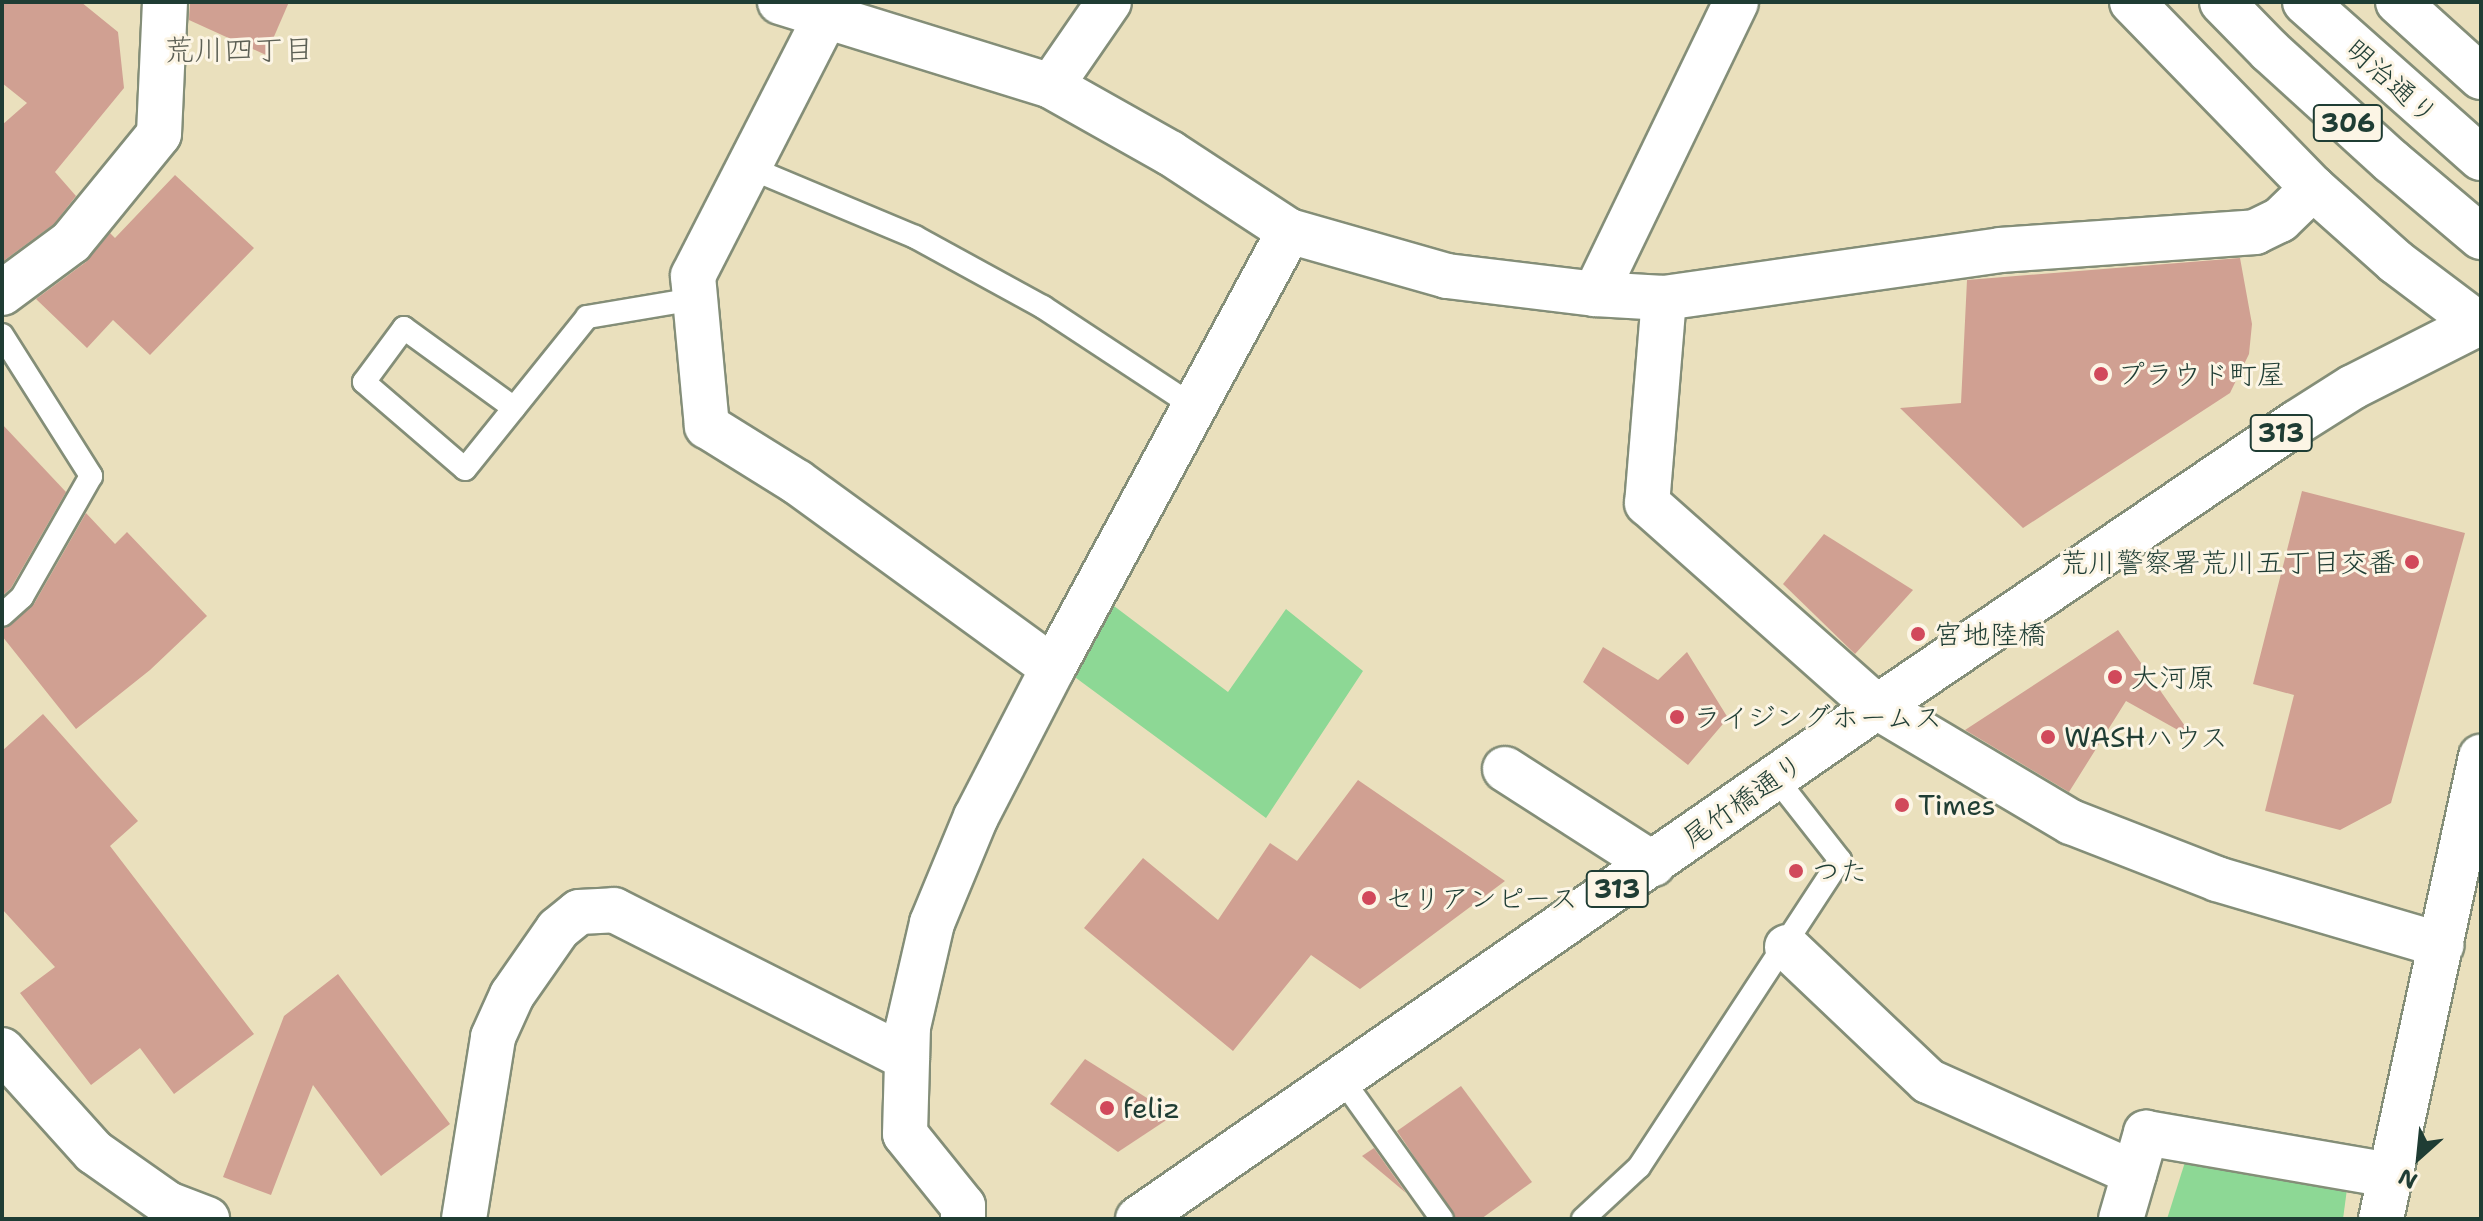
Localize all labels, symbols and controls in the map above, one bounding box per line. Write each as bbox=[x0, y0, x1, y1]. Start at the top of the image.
street label: 明治通り bbox=[2339, 31, 2445, 131]
district label: 荒川四丁目 bbox=[164, 32, 314, 68]
road number: 306 bbox=[2312, 101, 2384, 145]
place label: プラウド町屋 bbox=[2117, 357, 2285, 391]
marker: プラウド町屋 bbox=[2092, 365, 2110, 383]
road number: 313 bbox=[2249, 411, 2313, 455]
place label: 荒川警察署荒川五丁目交番 bbox=[2060, 545, 2396, 579]
marker: 荒川警察署荒川五丁目交番 bbox=[2403, 553, 2421, 571]
place label: 宮地陸橋 bbox=[1934, 617, 2046, 651]
marker: 宮地陸橋 bbox=[1909, 625, 1927, 643]
place label: 大河原 bbox=[2131, 660, 2215, 694]
marker: 大河原 bbox=[2106, 668, 2124, 686]
place label: ライジングホームス bbox=[1693, 700, 1945, 734]
marker: ライジングホームス bbox=[1668, 708, 1686, 726]
place label: WASHハウス bbox=[2064, 720, 2230, 754]
marker: WASHハウス bbox=[2039, 728, 2057, 746]
street label: 尾竹橋通り bbox=[1676, 746, 1810, 854]
place label: Times bbox=[1918, 788, 1996, 822]
marker: Times bbox=[1893, 796, 1911, 814]
place label: つた bbox=[1812, 854, 1868, 888]
marker: つた bbox=[1787, 862, 1805, 880]
road number: 313 bbox=[1585, 867, 1649, 911]
place label: セリアンピース bbox=[1385, 881, 1580, 915]
marker: セリアンピース bbox=[1360, 889, 1378, 907]
place label: feliz bbox=[1123, 1091, 1180, 1125]
marker: feliz bbox=[1098, 1099, 1116, 1117]
north arrow bbox=[2379, 1117, 2459, 1197]
text: N bbox=[2394, 1162, 2422, 1196]

